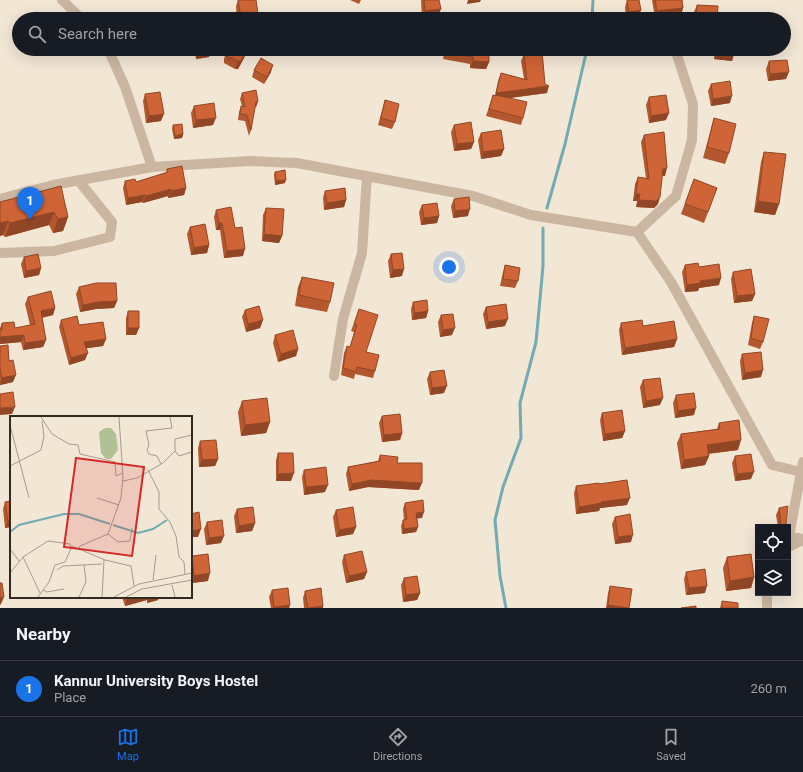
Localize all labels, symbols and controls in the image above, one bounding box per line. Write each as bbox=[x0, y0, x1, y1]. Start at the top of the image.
search box bbox=[12, 12, 791, 56]
icon: search bbox=[26, 23, 48, 45]
text: Search here bbox=[58, 25, 137, 43]
pin: 1 bbox=[17, 187, 43, 220]
your location bbox=[439, 257, 459, 277]
inset map bbox=[10, 416, 192, 598]
map controls bbox=[755, 524, 791, 596]
button: locate bbox=[755, 524, 791, 560]
button: layers bbox=[755, 560, 791, 596]
text: Nearby bbox=[16, 624, 71, 644]
text: Kannur University Boys Hostel bbox=[54, 672, 258, 690]
text: 1 bbox=[25, 681, 33, 696]
text: 260 m bbox=[750, 681, 787, 696]
text: Place bbox=[54, 690, 86, 705]
tab: Map bbox=[117, 726, 139, 763]
tab: Directions bbox=[373, 726, 422, 763]
tab: Saved bbox=[656, 726, 686, 763]

